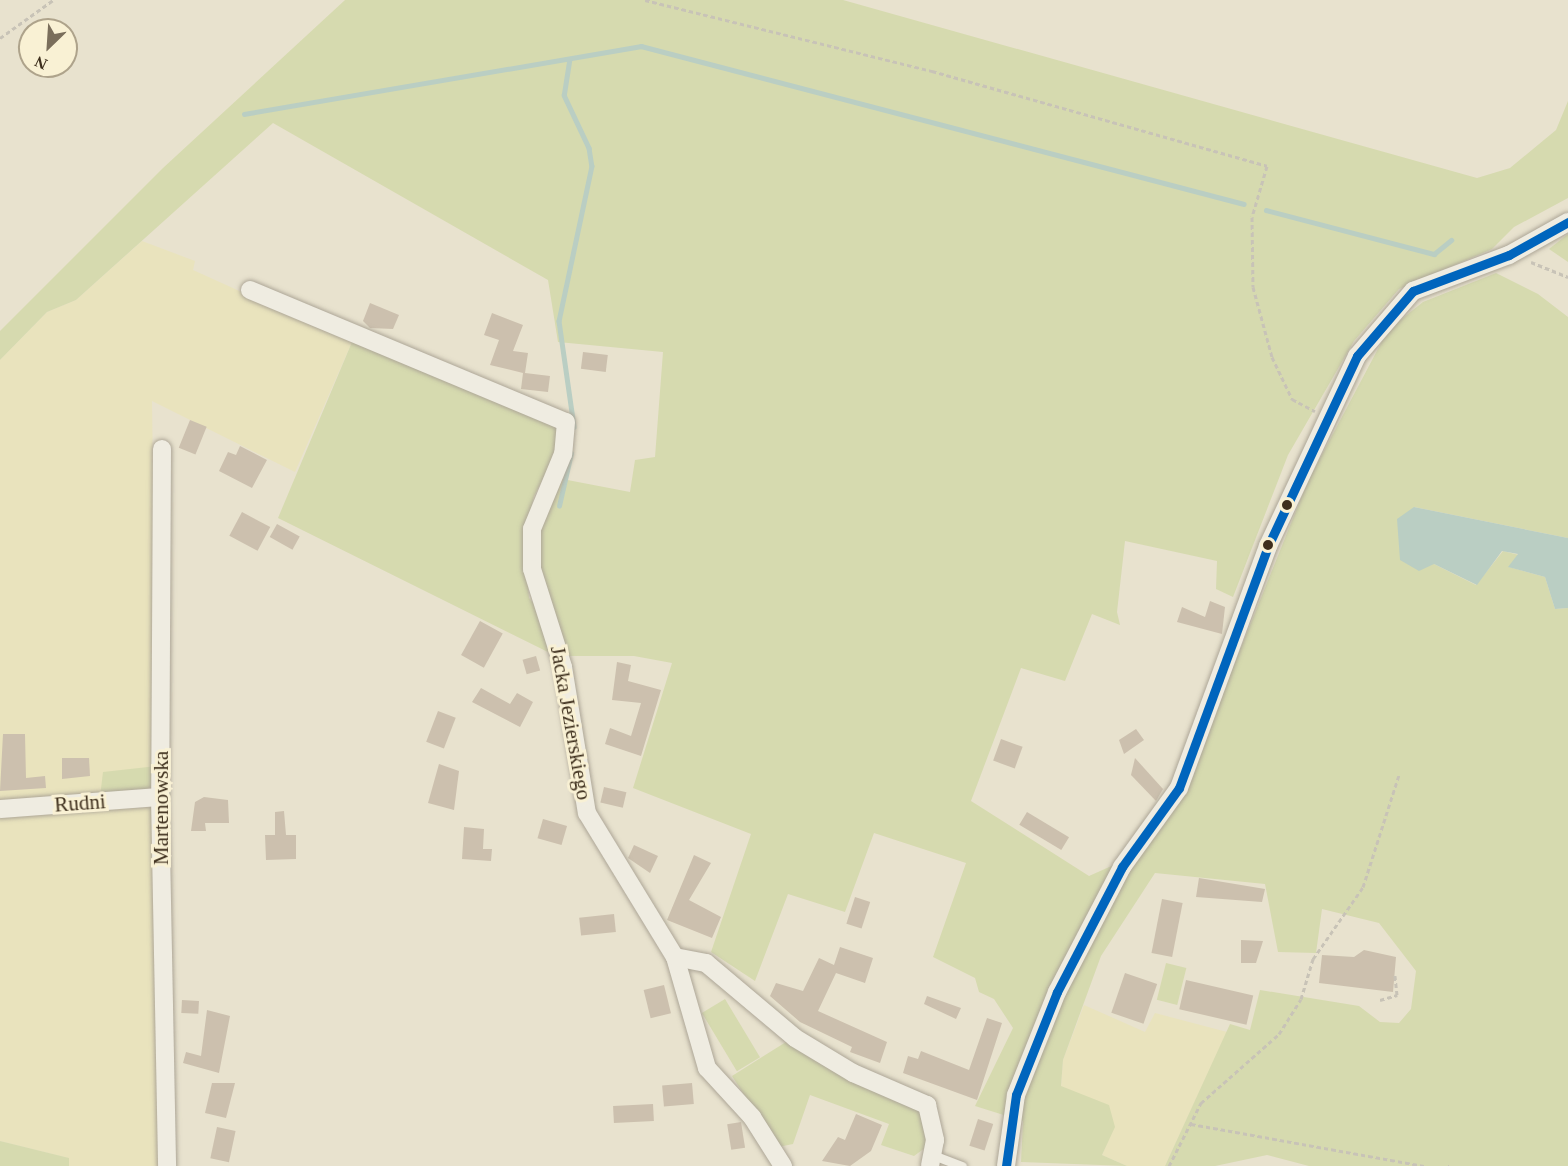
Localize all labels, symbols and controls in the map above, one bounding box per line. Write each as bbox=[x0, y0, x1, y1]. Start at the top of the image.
north arrow bbox=[18, 18, 78, 78]
text: N bbox=[32, 53, 50, 73]
unlabelled marker bbox=[1281, 499, 1293, 511]
unlabelled marker bbox=[1262, 539, 1274, 551]
street label: Jacka Jezierskiego bbox=[545, 644, 597, 802]
street label: Martenowska bbox=[148, 751, 174, 865]
street label: Rudni bbox=[54, 789, 106, 817]

